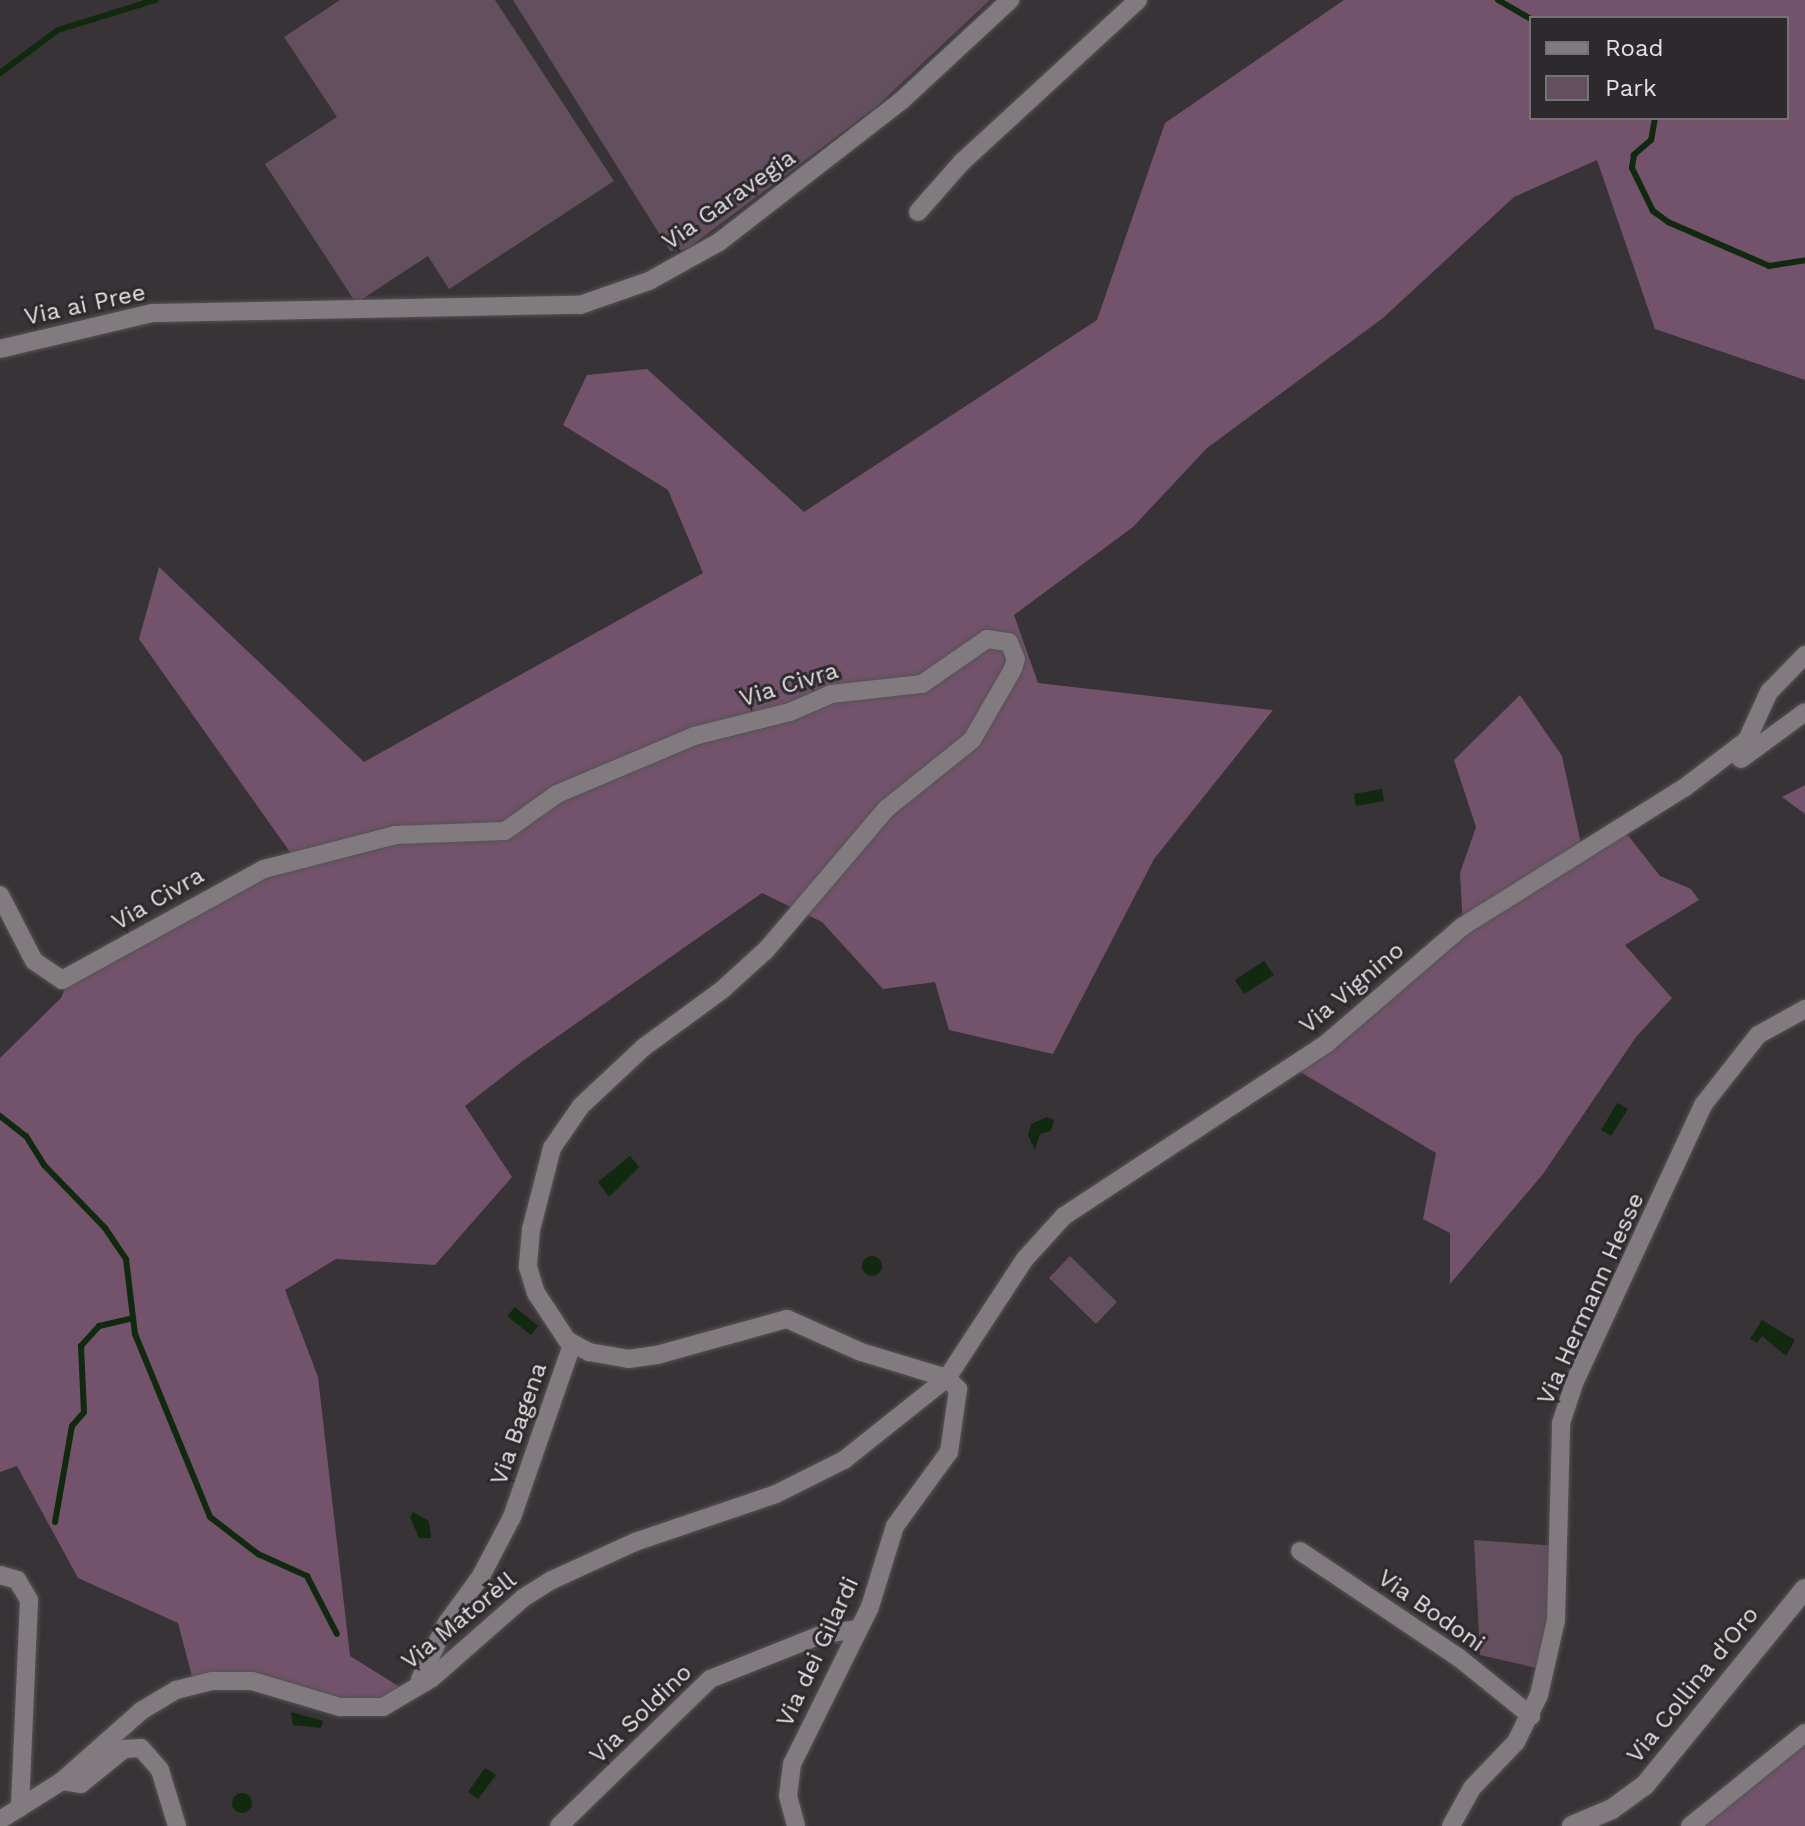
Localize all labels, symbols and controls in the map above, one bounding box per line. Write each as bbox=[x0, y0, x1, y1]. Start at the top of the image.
legend bbox=[1529, 16, 1789, 120]
text: Road bbox=[1605, 34, 1664, 62]
text: Park bbox=[1605, 74, 1657, 102]
street label: Via Garavegia bbox=[657, 143, 801, 257]
street label: Via ai Pree bbox=[22, 278, 148, 332]
street label: Via Civra bbox=[736, 656, 842, 714]
street label: Via Civra bbox=[107, 861, 209, 937]
street label: Via Vignino bbox=[1293, 936, 1411, 1040]
street label: Via Hermann Hesse bbox=[1531, 1188, 1651, 1410]
street label: Via Bagena bbox=[485, 1359, 553, 1489]
street label: Via Bodoni bbox=[1372, 1564, 1490, 1658]
street label: Via Matorèll bbox=[396, 1566, 522, 1676]
street label: Via dei Gilardi bbox=[771, 1572, 865, 1732]
street label: Via Collina d'Oro bbox=[1621, 1600, 1765, 1770]
street label: Via Soldino bbox=[584, 1658, 698, 1770]

